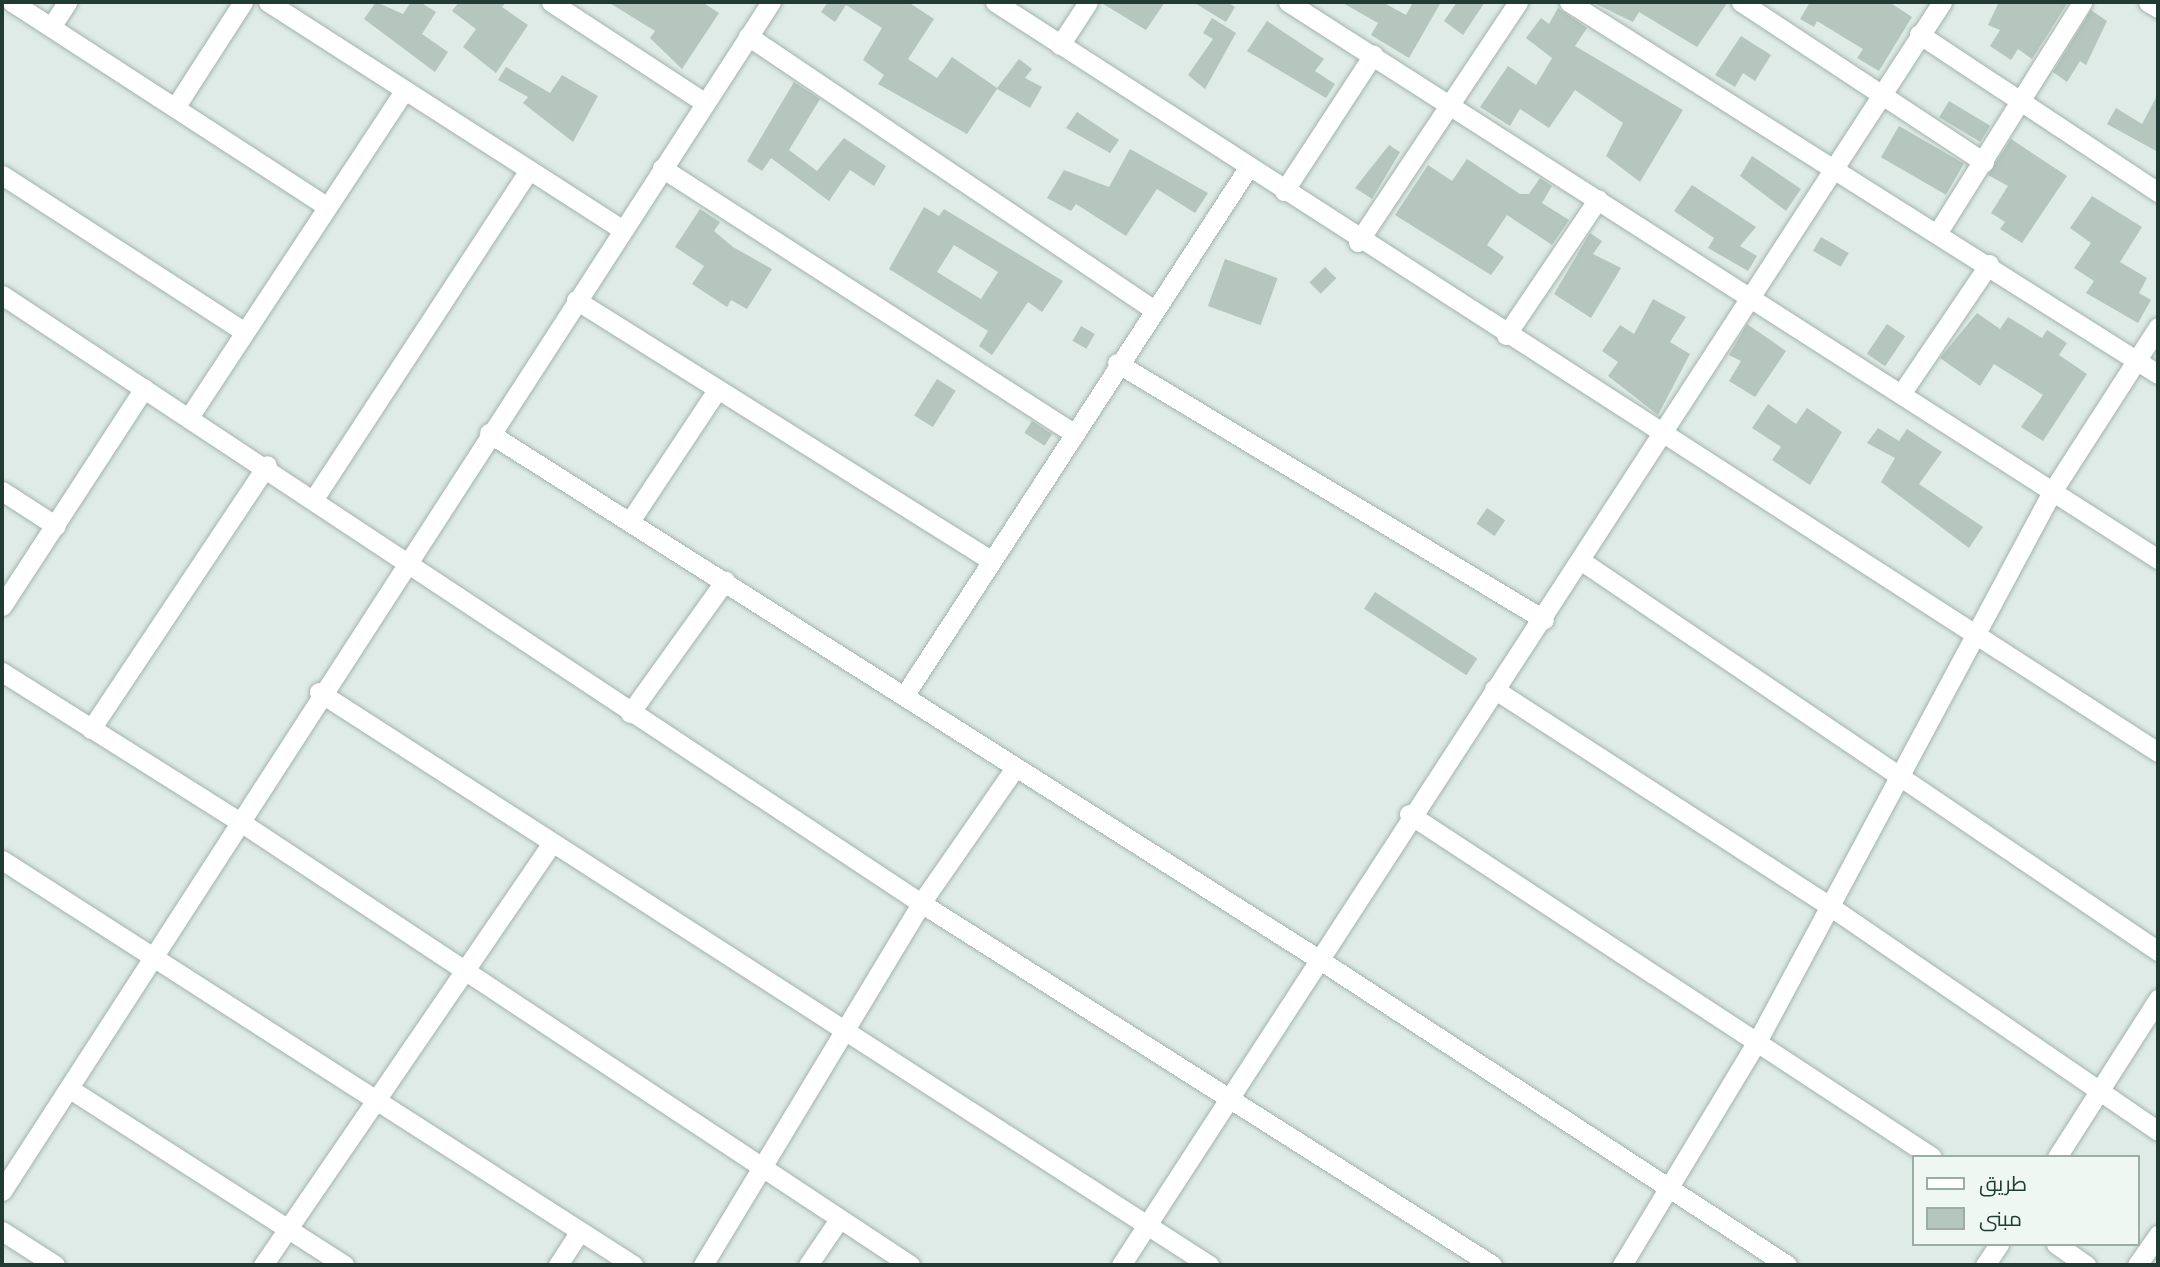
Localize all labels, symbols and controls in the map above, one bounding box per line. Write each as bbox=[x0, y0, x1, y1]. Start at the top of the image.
legend bbox=[1912, 1155, 2139, 1246]
text: طريق bbox=[1979, 1169, 2027, 1198]
text: مبنى bbox=[1979, 1204, 2022, 1233]

